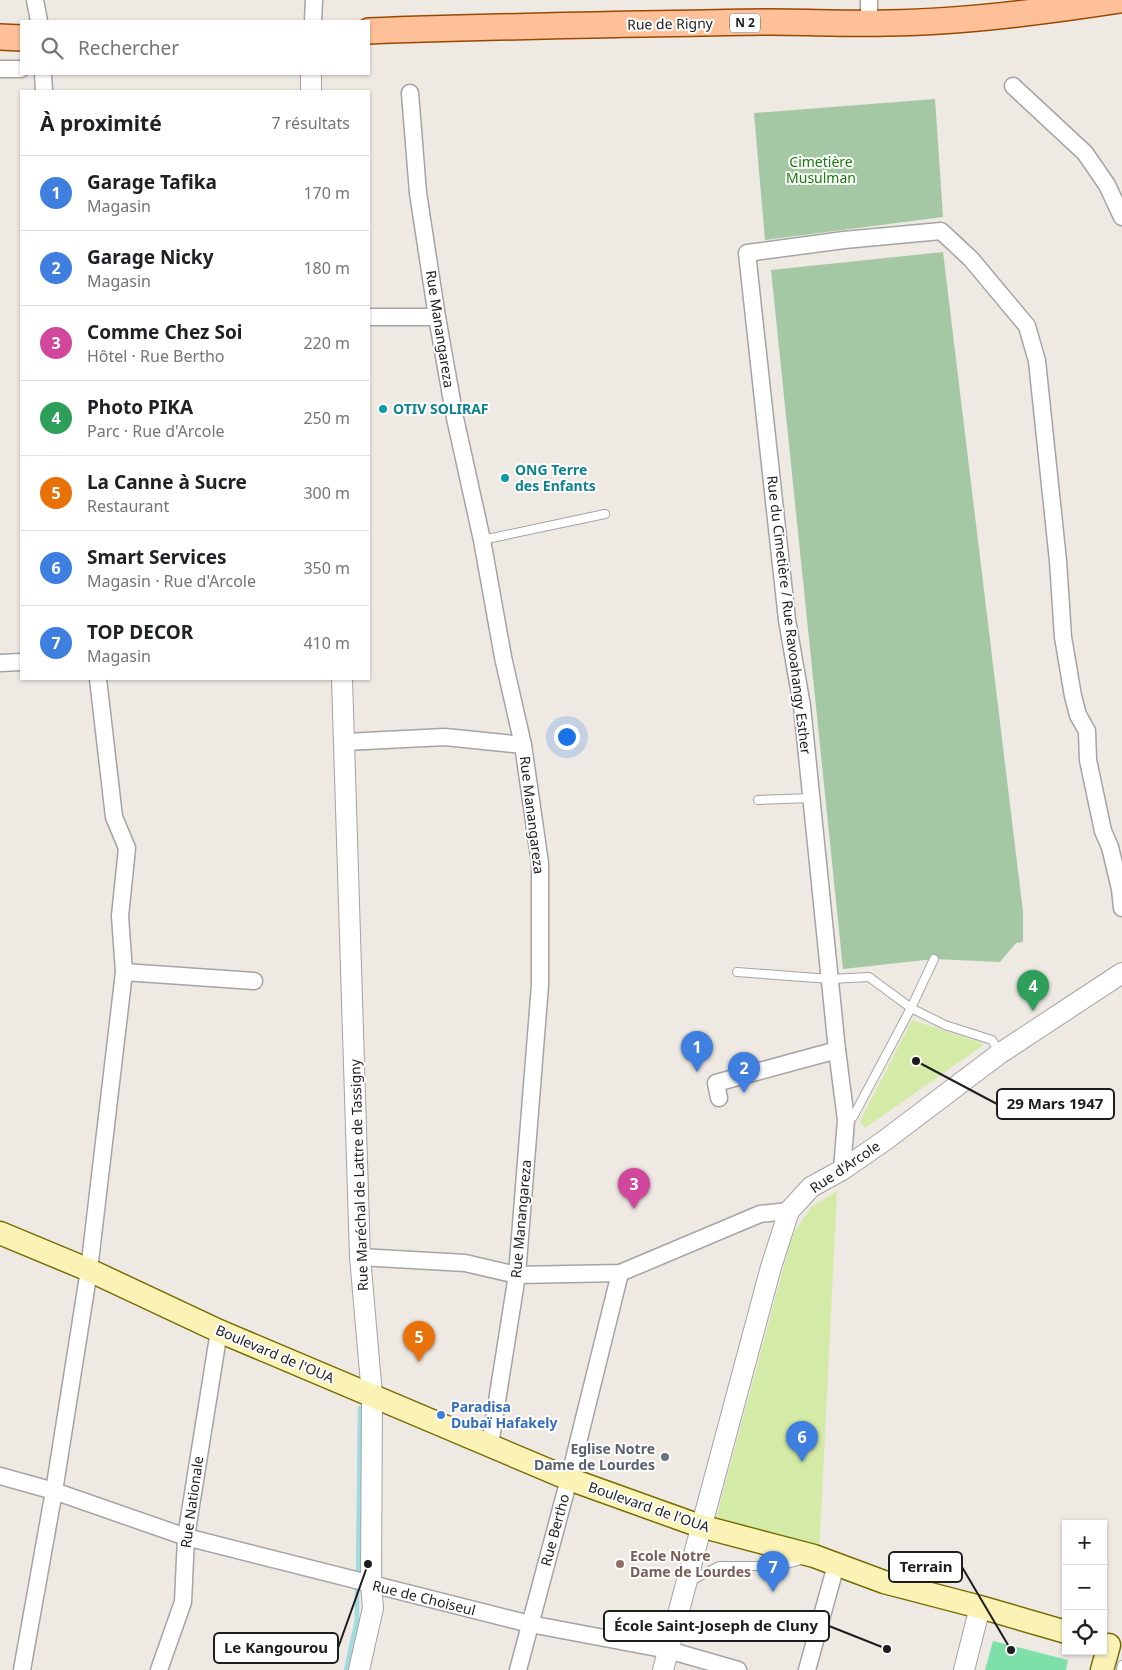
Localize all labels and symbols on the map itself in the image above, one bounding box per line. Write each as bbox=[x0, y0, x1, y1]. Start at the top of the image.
street label: Rue de Rigny bbox=[627, 13, 714, 34]
road number: N 2 bbox=[730, 13, 760, 32]
park label: Cimetière Musulman bbox=[786, 152, 856, 187]
street label: Rue Manangareza bbox=[422, 269, 459, 389]
place label: OTIV SOLIRAF bbox=[393, 399, 489, 418]
marker: OTIV SOLIRAF bbox=[377, 403, 389, 415]
place label: ONG Terre des Enfants bbox=[515, 460, 596, 495]
marker: ONG Terre des Enfants bbox=[499, 472, 511, 484]
street label: Rue du Cimetière / Rue Ravoahangy Esther bbox=[763, 474, 816, 756]
your location bbox=[554, 724, 580, 750]
street label: Rue Manangareza bbox=[516, 755, 549, 875]
pin: 4 bbox=[1017, 970, 1049, 1011]
pin: 1 bbox=[681, 1031, 713, 1072]
pin: 2 bbox=[728, 1052, 760, 1093]
street label: Rue Maréchal de Lattre de Tassigny bbox=[345, 1058, 372, 1291]
callout: 29 Mars 1947 bbox=[997, 1089, 1114, 1119]
text: 29 Mars 1947 bbox=[1007, 1093, 1104, 1113]
street label: Rue d'Arcole bbox=[806, 1136, 884, 1197]
street label: Rue Manangareza bbox=[506, 1159, 535, 1279]
pin: 3 bbox=[618, 1168, 650, 1209]
street label: Boulevard de l'OUA bbox=[213, 1320, 337, 1387]
pin: 5 bbox=[403, 1321, 435, 1362]
place label: Paradisa Dubaï Hafakely bbox=[451, 1397, 558, 1432]
marker: Paradisa Dubaï Hafakely bbox=[435, 1409, 447, 1421]
pin: 6 bbox=[786, 1421, 818, 1462]
place label: Eglise Notre Dame de Lourdes bbox=[534, 1439, 655, 1474]
marker: Eglise Notre Dame de Lourdes bbox=[659, 1451, 671, 1463]
street label: Rue Nationale bbox=[176, 1455, 207, 1549]
street label: Boulevard de l'OUA bbox=[586, 1477, 712, 1536]
street label: Rue Bertho bbox=[536, 1492, 573, 1568]
place label: Ecole Notre Dame de Lourdes bbox=[630, 1546, 751, 1581]
pin: 7 bbox=[757, 1551, 789, 1592]
callout: Terrain bbox=[889, 1552, 962, 1582]
text: Terrain bbox=[900, 1556, 952, 1576]
marker: Ecole Notre Dame de Lourdes bbox=[614, 1558, 626, 1570]
street label: Rue de Choiseul bbox=[371, 1576, 478, 1619]
callout: École Saint-Joseph de Cluny bbox=[604, 1611, 829, 1641]
text: École Saint-Joseph de Cluny bbox=[614, 1615, 818, 1635]
callout: Le Kangourou bbox=[214, 1633, 338, 1663]
text: Le Kangourou bbox=[224, 1637, 328, 1657]

